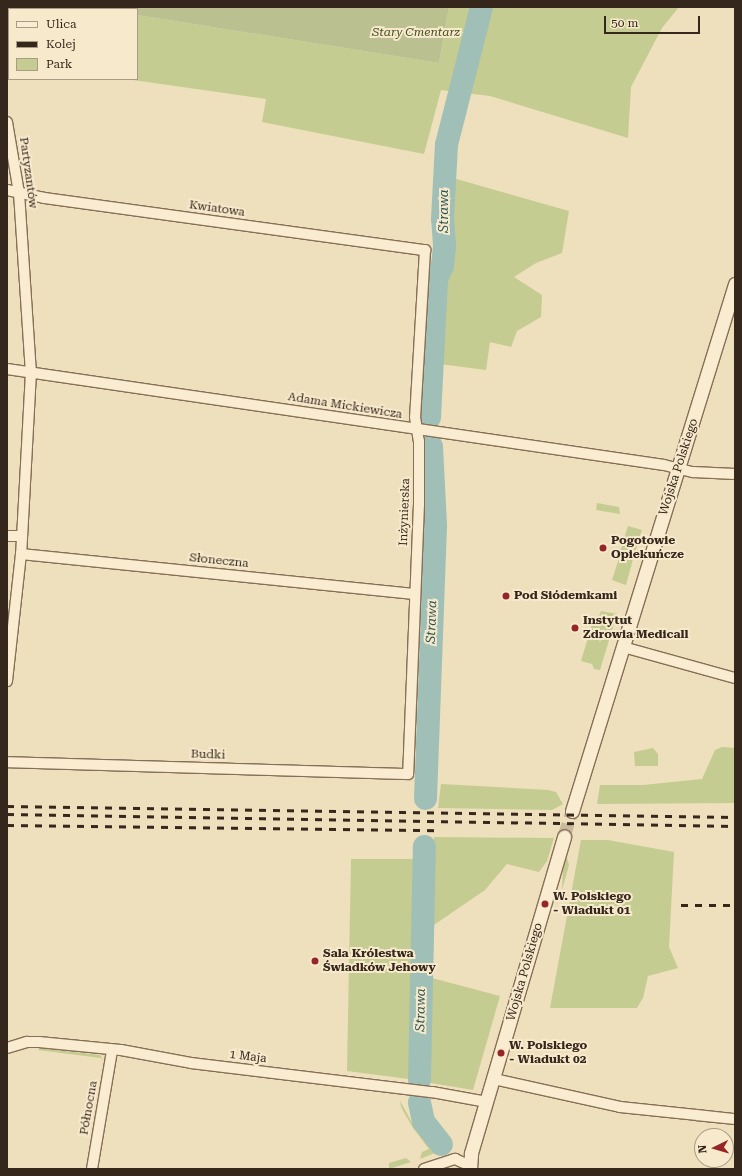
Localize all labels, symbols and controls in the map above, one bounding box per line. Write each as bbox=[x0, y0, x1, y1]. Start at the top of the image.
legend bbox=[8, 8, 138, 80]
scale bar bbox=[606, 8, 702, 34]
text: 50 m bbox=[611, 16, 638, 30]
text: Ulica bbox=[46, 17, 76, 31]
park label: Stary Cmentarz bbox=[372, 26, 460, 40]
text: Kolej bbox=[46, 37, 76, 51]
text: Park bbox=[46, 57, 72, 71]
street label: Partyzantów bbox=[16, 136, 40, 210]
water label: Strawa bbox=[436, 189, 452, 233]
street label: Kwiatowa bbox=[188, 198, 246, 220]
street label: Adama Mickiewicza bbox=[287, 390, 403, 422]
street label: Wojska Polskiego bbox=[657, 417, 701, 517]
street label: Inżynierska bbox=[397, 478, 413, 546]
place label: Pogotowie Opiekuńcze bbox=[611, 534, 684, 562]
marker: Pogotowie Opiekuńcze bbox=[598, 543, 608, 553]
street label: Słoneczna bbox=[189, 551, 249, 571]
place label: Pod Siódemkami bbox=[514, 589, 617, 603]
marker: Pod Siódemkami bbox=[501, 591, 511, 601]
water label: Strawa bbox=[423, 600, 441, 644]
place label: Instytut Zdrowia Medicall bbox=[583, 614, 688, 642]
marker: Instytut Zdrowia Medicall bbox=[570, 623, 580, 633]
street label: Budki bbox=[190, 747, 226, 763]
place label: W. Polskiego - Wiadukt 01 bbox=[553, 890, 631, 918]
marker: W. Polskiego - Wiadukt 01 bbox=[540, 899, 550, 909]
street label: Wojska Polskiego bbox=[504, 921, 546, 1023]
place label: Sala Królestwa Świadków Jehowy bbox=[323, 947, 436, 975]
marker: Sala Królestwa Świadków Jehowy bbox=[310, 956, 320, 966]
water label: Strawa bbox=[413, 988, 429, 1032]
place label: W. Polskiego - Wiadukt 02 bbox=[509, 1039, 587, 1067]
street label: 1 Maja bbox=[228, 1048, 268, 1066]
marker: W. Polskiego - Wiadukt 02 bbox=[496, 1048, 506, 1058]
street label: Północna bbox=[77, 1080, 101, 1136]
north arrow bbox=[694, 1128, 734, 1168]
text: N bbox=[696, 1144, 709, 1154]

